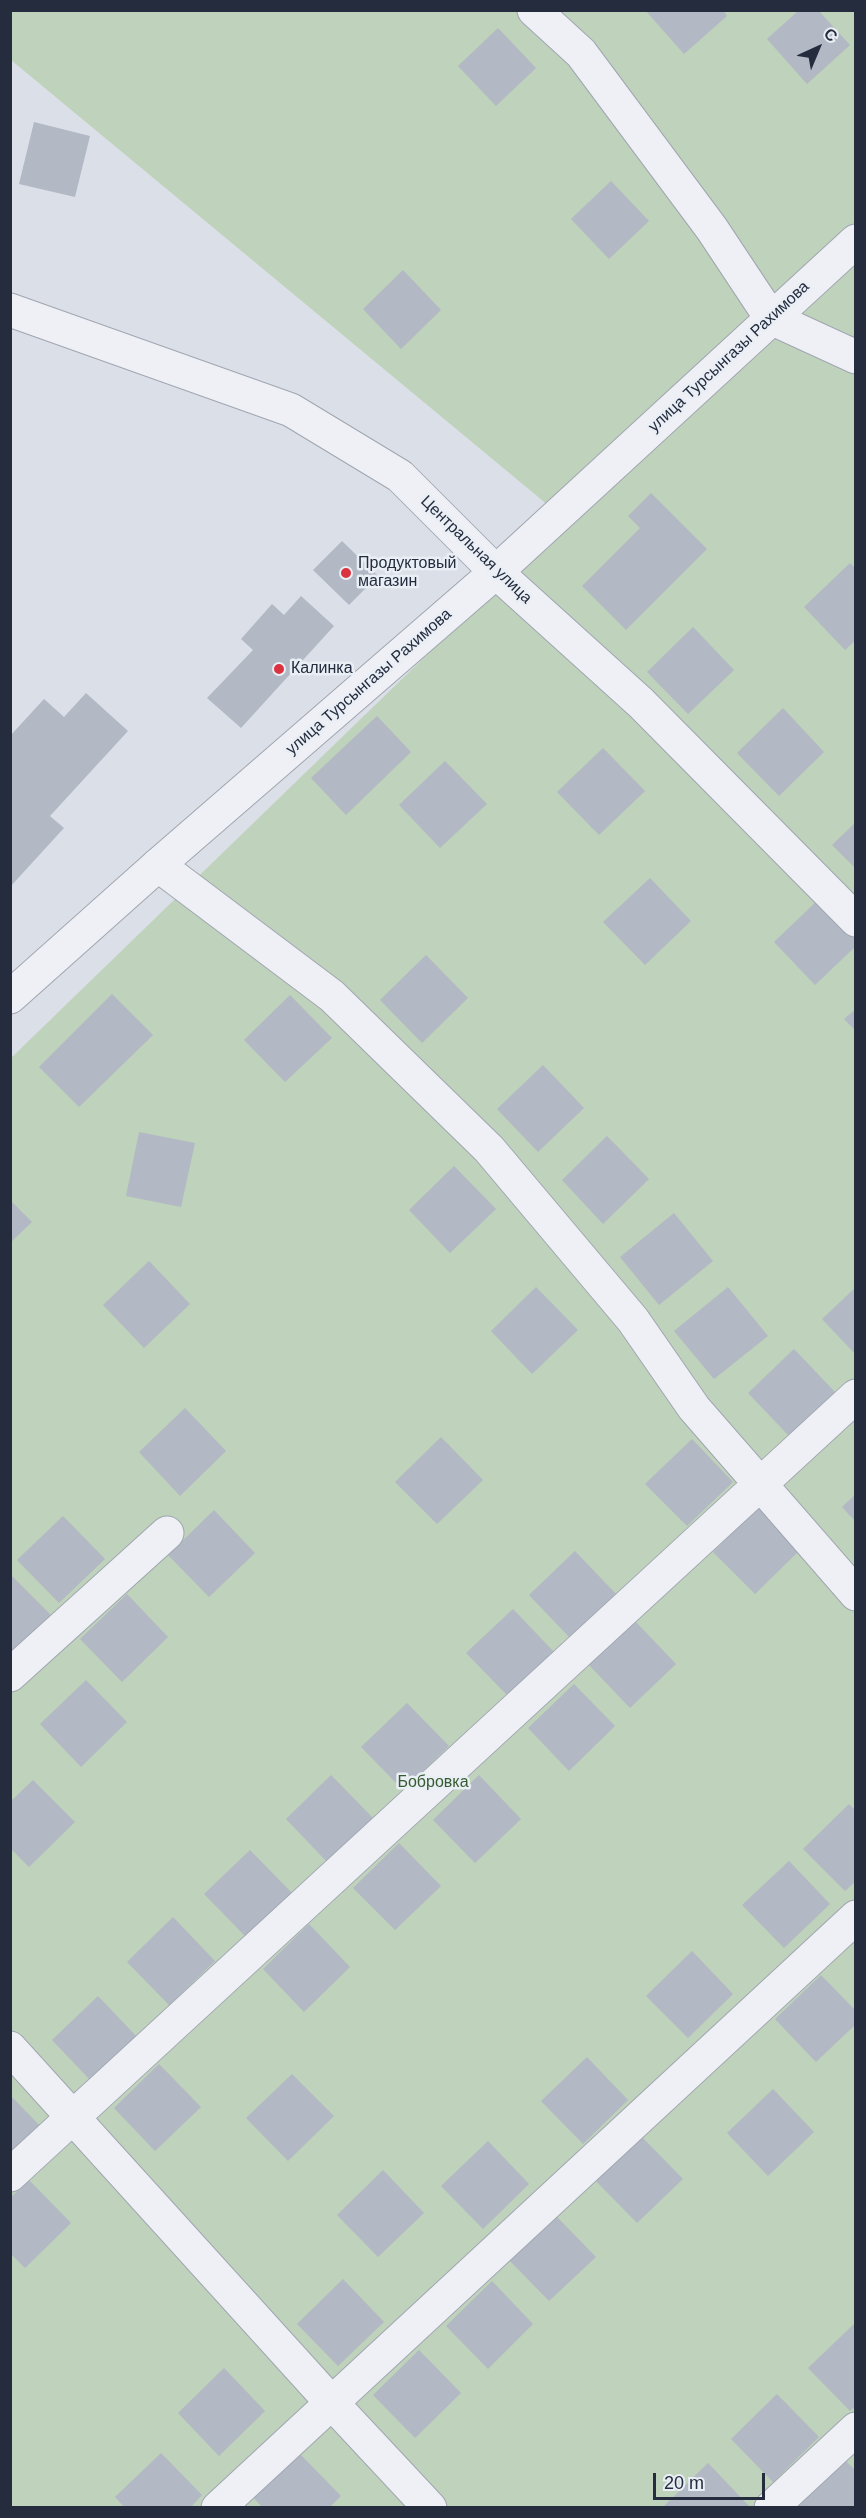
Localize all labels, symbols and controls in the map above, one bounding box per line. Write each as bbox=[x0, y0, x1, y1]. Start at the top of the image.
north arrow bbox=[788, 18, 848, 78]
text: С bbox=[821, 25, 841, 45]
street label: улица Турсынгазы Рахимова bbox=[645, 277, 813, 437]
street label: Центральная улица bbox=[416, 492, 536, 608]
place label: Продуктовый магазин bbox=[358, 554, 456, 592]
marker: Продуктовый магазин bbox=[339, 566, 353, 580]
street label: улица Турсынгазы Рахимова bbox=[282, 605, 456, 759]
place label: Калинка bbox=[291, 659, 353, 679]
marker: Калинка bbox=[272, 662, 286, 676]
park label: Бобровка bbox=[397, 1773, 469, 1793]
scale bar bbox=[656, 2461, 768, 2499]
text: 20 m bbox=[664, 2473, 704, 2493]

